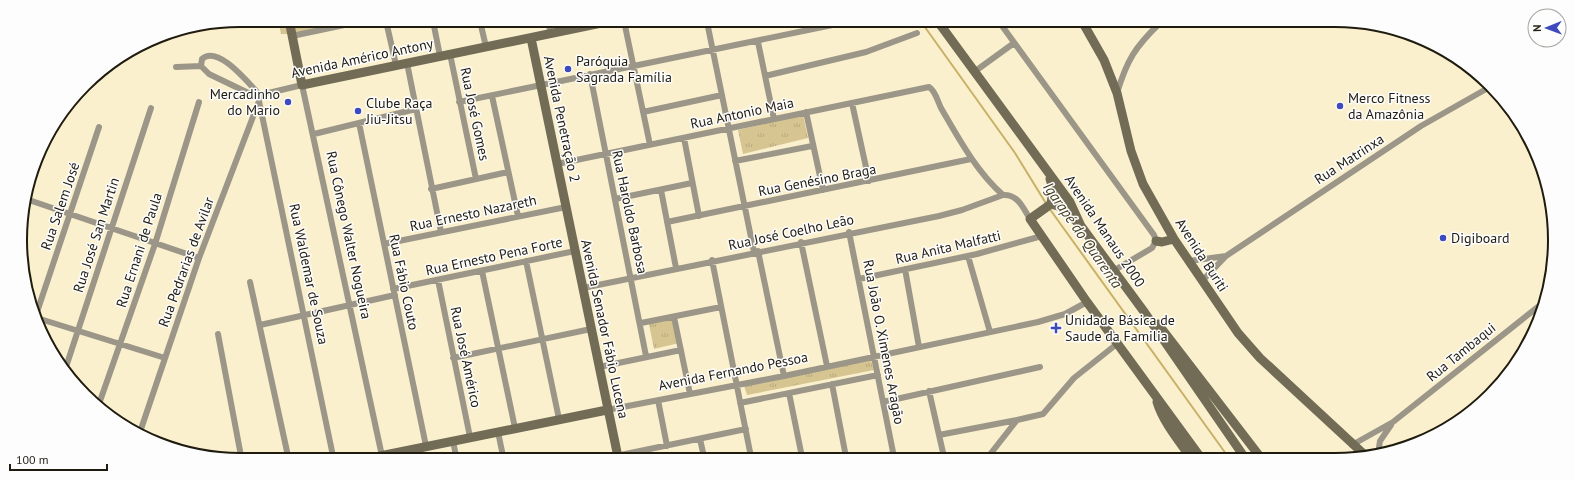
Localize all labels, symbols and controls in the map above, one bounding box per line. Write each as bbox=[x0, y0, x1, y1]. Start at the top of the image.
north arrow bbox=[1527, 8, 1567, 48]
text: N bbox=[1530, 24, 1544, 32]
street label: Avenida Américo Antony bbox=[289, 34, 435, 82]
place label: Paróquia Sagrada Família bbox=[576, 52, 672, 86]
street label: Avenida Penetração 2 bbox=[540, 54, 584, 184]
marker: Paróquia Sagrada Família bbox=[563, 64, 573, 74]
street label: Rua José Gomes bbox=[456, 66, 494, 163]
place label: Mercadinho do Mario bbox=[210, 85, 280, 119]
place label: Merco Fitness da Amazônia bbox=[1348, 89, 1431, 123]
street label: Rua Antonio Maia bbox=[689, 93, 795, 133]
place label: Clube Raça Jiu-Jitsu bbox=[365, 94, 432, 128]
marker: Mercadinho do Mario bbox=[283, 97, 293, 107]
marker: Merco Fitness da Amazônia bbox=[1335, 101, 1345, 111]
marker: Clube Raça Jiu-Jitsu bbox=[353, 106, 363, 116]
street label: Rua Matrinxa bbox=[1311, 130, 1387, 188]
street label: Rua Cônego Walter Nogueira bbox=[322, 149, 376, 321]
street label: Rua Haroldo Barbosa bbox=[608, 149, 652, 275]
street label: Rua Salem José bbox=[37, 160, 83, 252]
street label: Rua Genésino Braga bbox=[757, 160, 878, 200]
street label: Avenida Manaus 2000 bbox=[1061, 172, 1149, 291]
street label: Rua José San Martin bbox=[69, 175, 123, 295]
water label: Igarapé do Quarenta bbox=[1039, 178, 1127, 292]
street label: Rua Ernani de Paula bbox=[112, 190, 166, 310]
street label: Rua Ernesto Nazareth bbox=[408, 191, 538, 235]
street label: Rua Pedrarias de Avilar bbox=[154, 194, 218, 329]
street label: Rua Waldemar de Souza bbox=[285, 202, 333, 346]
street label: Rua José Coelho Leão bbox=[727, 210, 855, 254]
street label: Avenida Buriti bbox=[1172, 215, 1232, 295]
street label: Rua Anita Malfatti bbox=[893, 226, 1003, 268]
place label: Digiboard bbox=[1451, 229, 1509, 247]
street label: Rua Fábio Couto bbox=[385, 232, 423, 332]
street label: Rua Ernesto Pena Forte bbox=[424, 233, 564, 279]
marker: Digiboard bbox=[1438, 233, 1448, 243]
street label: Avenida Senador Fábio Lucena bbox=[577, 238, 633, 420]
street label: Rua João O. Ximenes Aragão bbox=[859, 258, 909, 426]
street label: Rua José Américo bbox=[446, 305, 486, 409]
place label: Unidade Básica de Saude da Familia bbox=[1065, 311, 1175, 345]
street label: Rua Tambaqui bbox=[1423, 319, 1499, 385]
marker: Unidade Básica de Saude da Familia bbox=[1050, 322, 1062, 334]
street label: Avenida Fernando Pessoa bbox=[657, 348, 809, 394]
scale bar bbox=[10, 446, 107, 472]
text: 100 m bbox=[16, 452, 49, 467]

